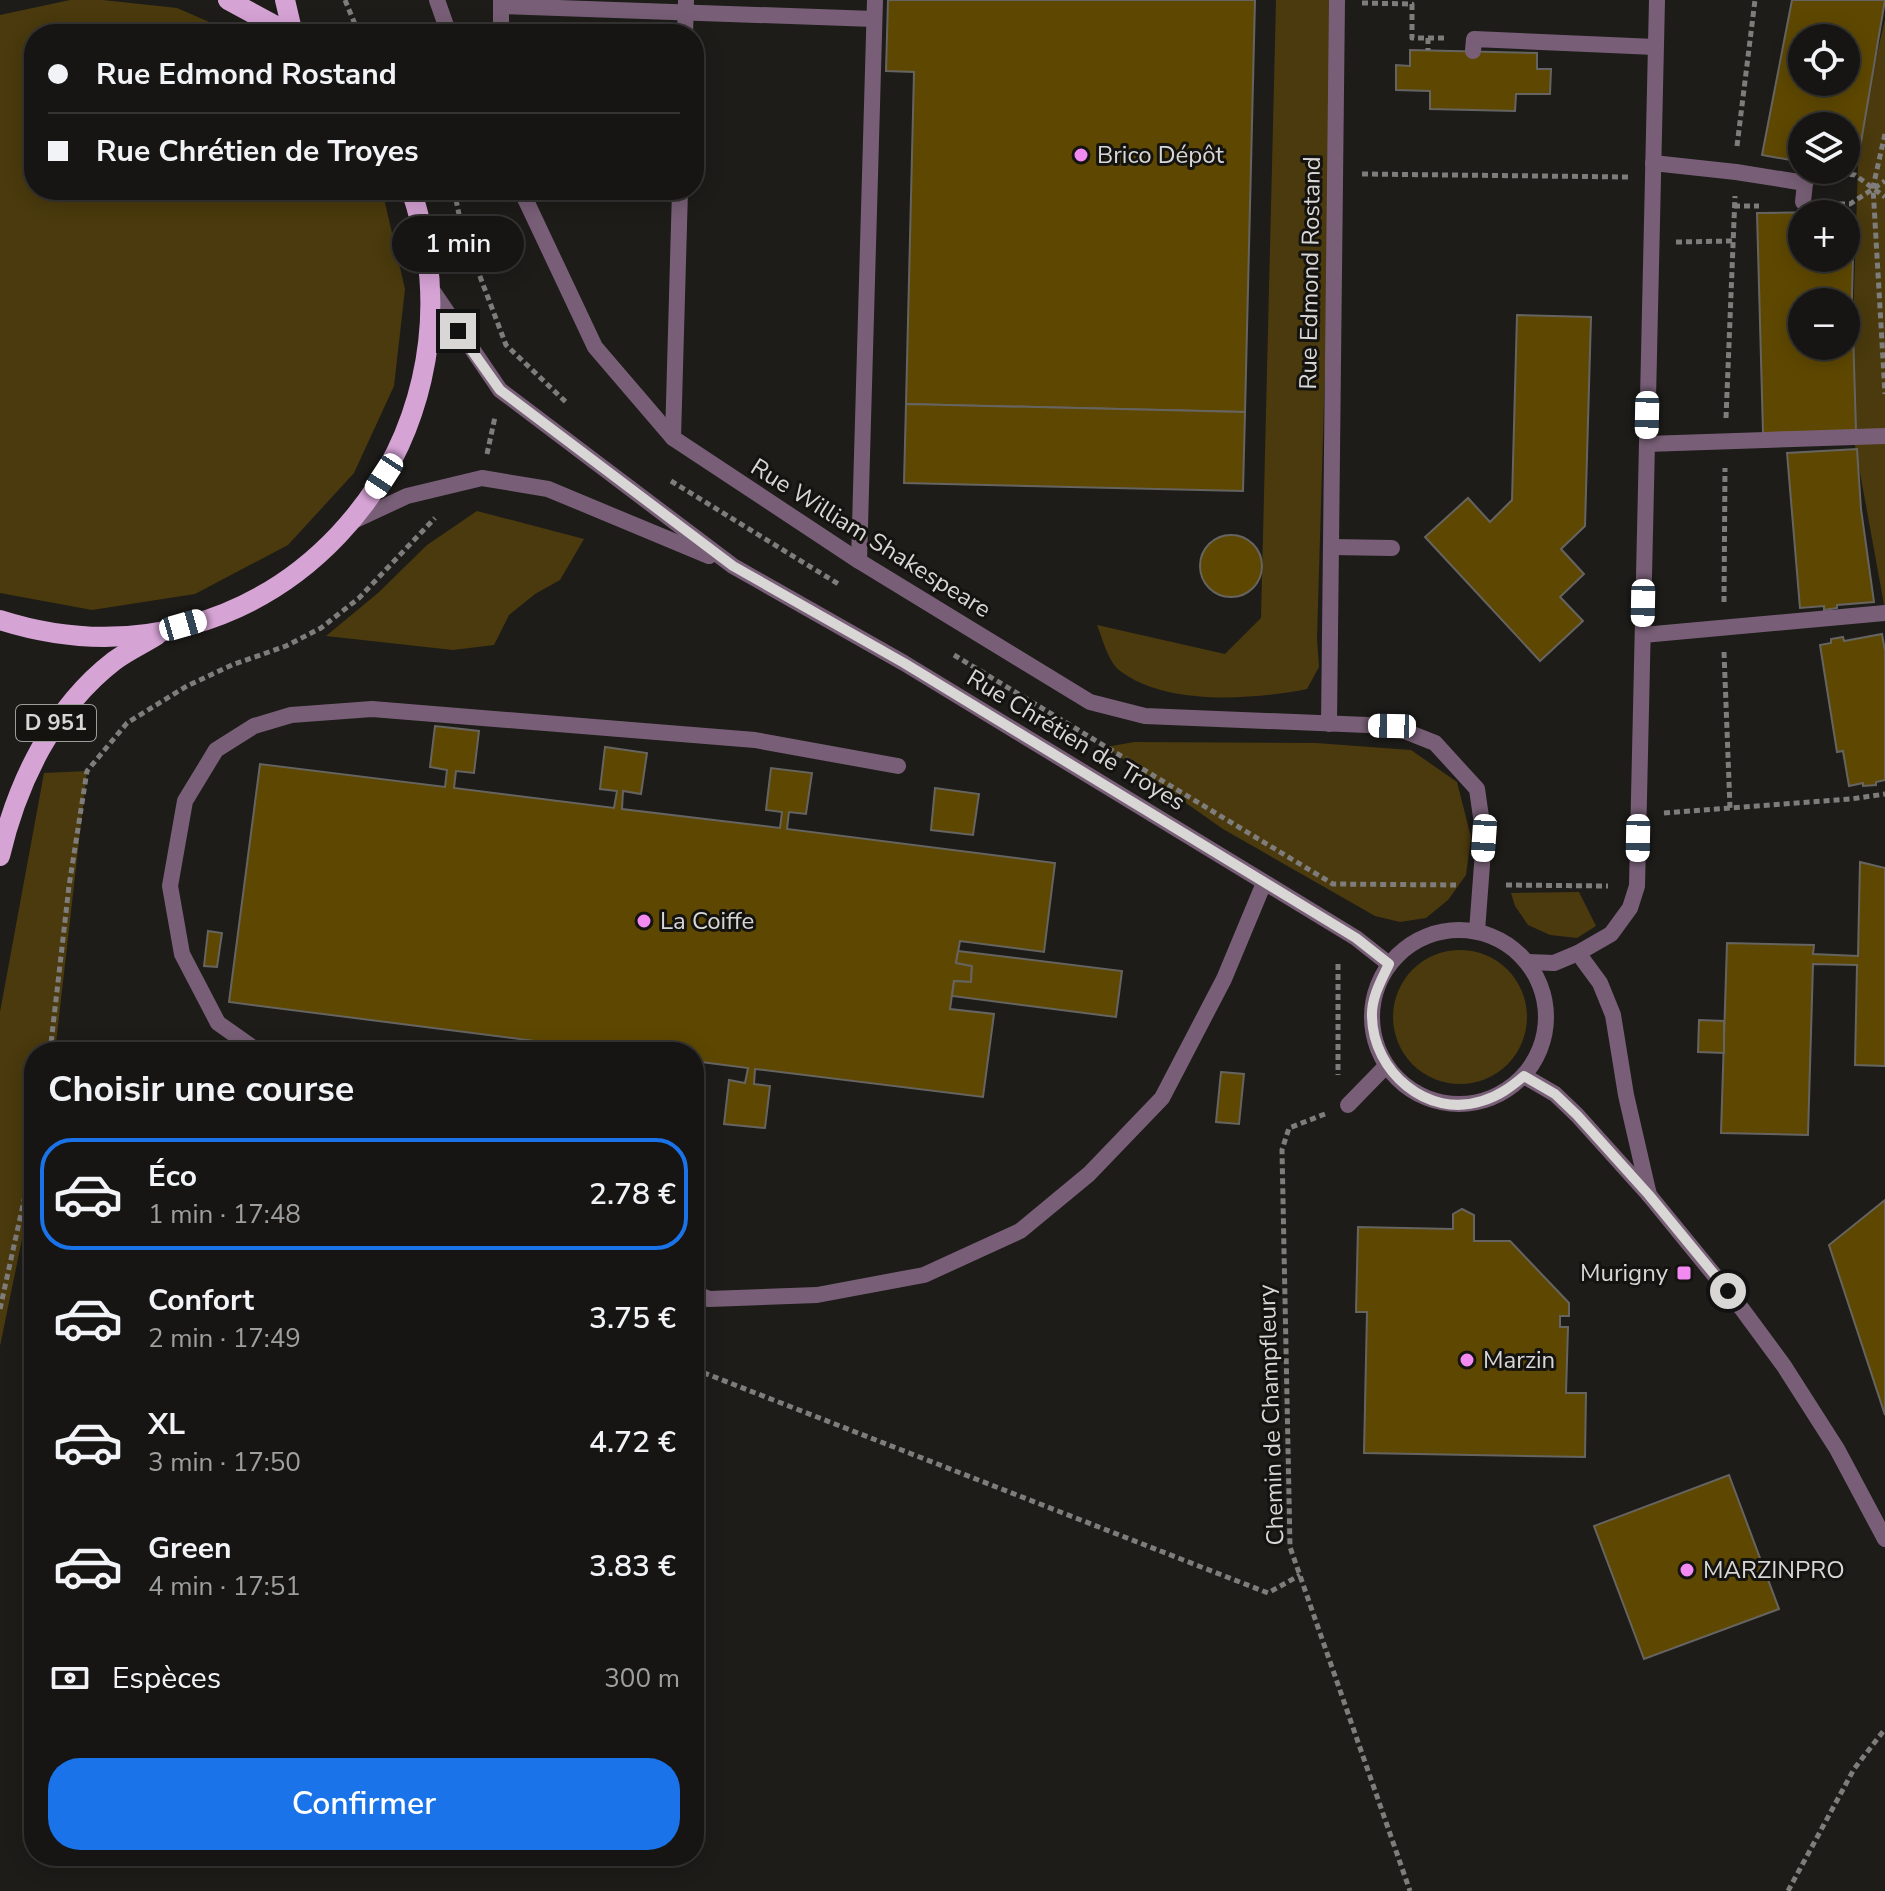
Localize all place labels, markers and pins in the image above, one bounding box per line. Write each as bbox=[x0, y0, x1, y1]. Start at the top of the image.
place label: Brico Dépôt bbox=[1097, 139, 1225, 171]
marker: Brico Dépôt bbox=[1072, 146, 1090, 164]
place label: La Coiffe bbox=[660, 905, 754, 937]
marker: La Coiffe bbox=[635, 912, 653, 930]
place label: Murigny bbox=[1580, 1257, 1669, 1289]
marker: Murigny bbox=[1675, 1264, 1693, 1282]
place label: Marzin bbox=[1483, 1344, 1555, 1376]
marker: Marzin bbox=[1458, 1351, 1476, 1369]
place label: MARZINPRO bbox=[1703, 1554, 1845, 1586]
marker: MARZINPRO bbox=[1678, 1561, 1696, 1579]

